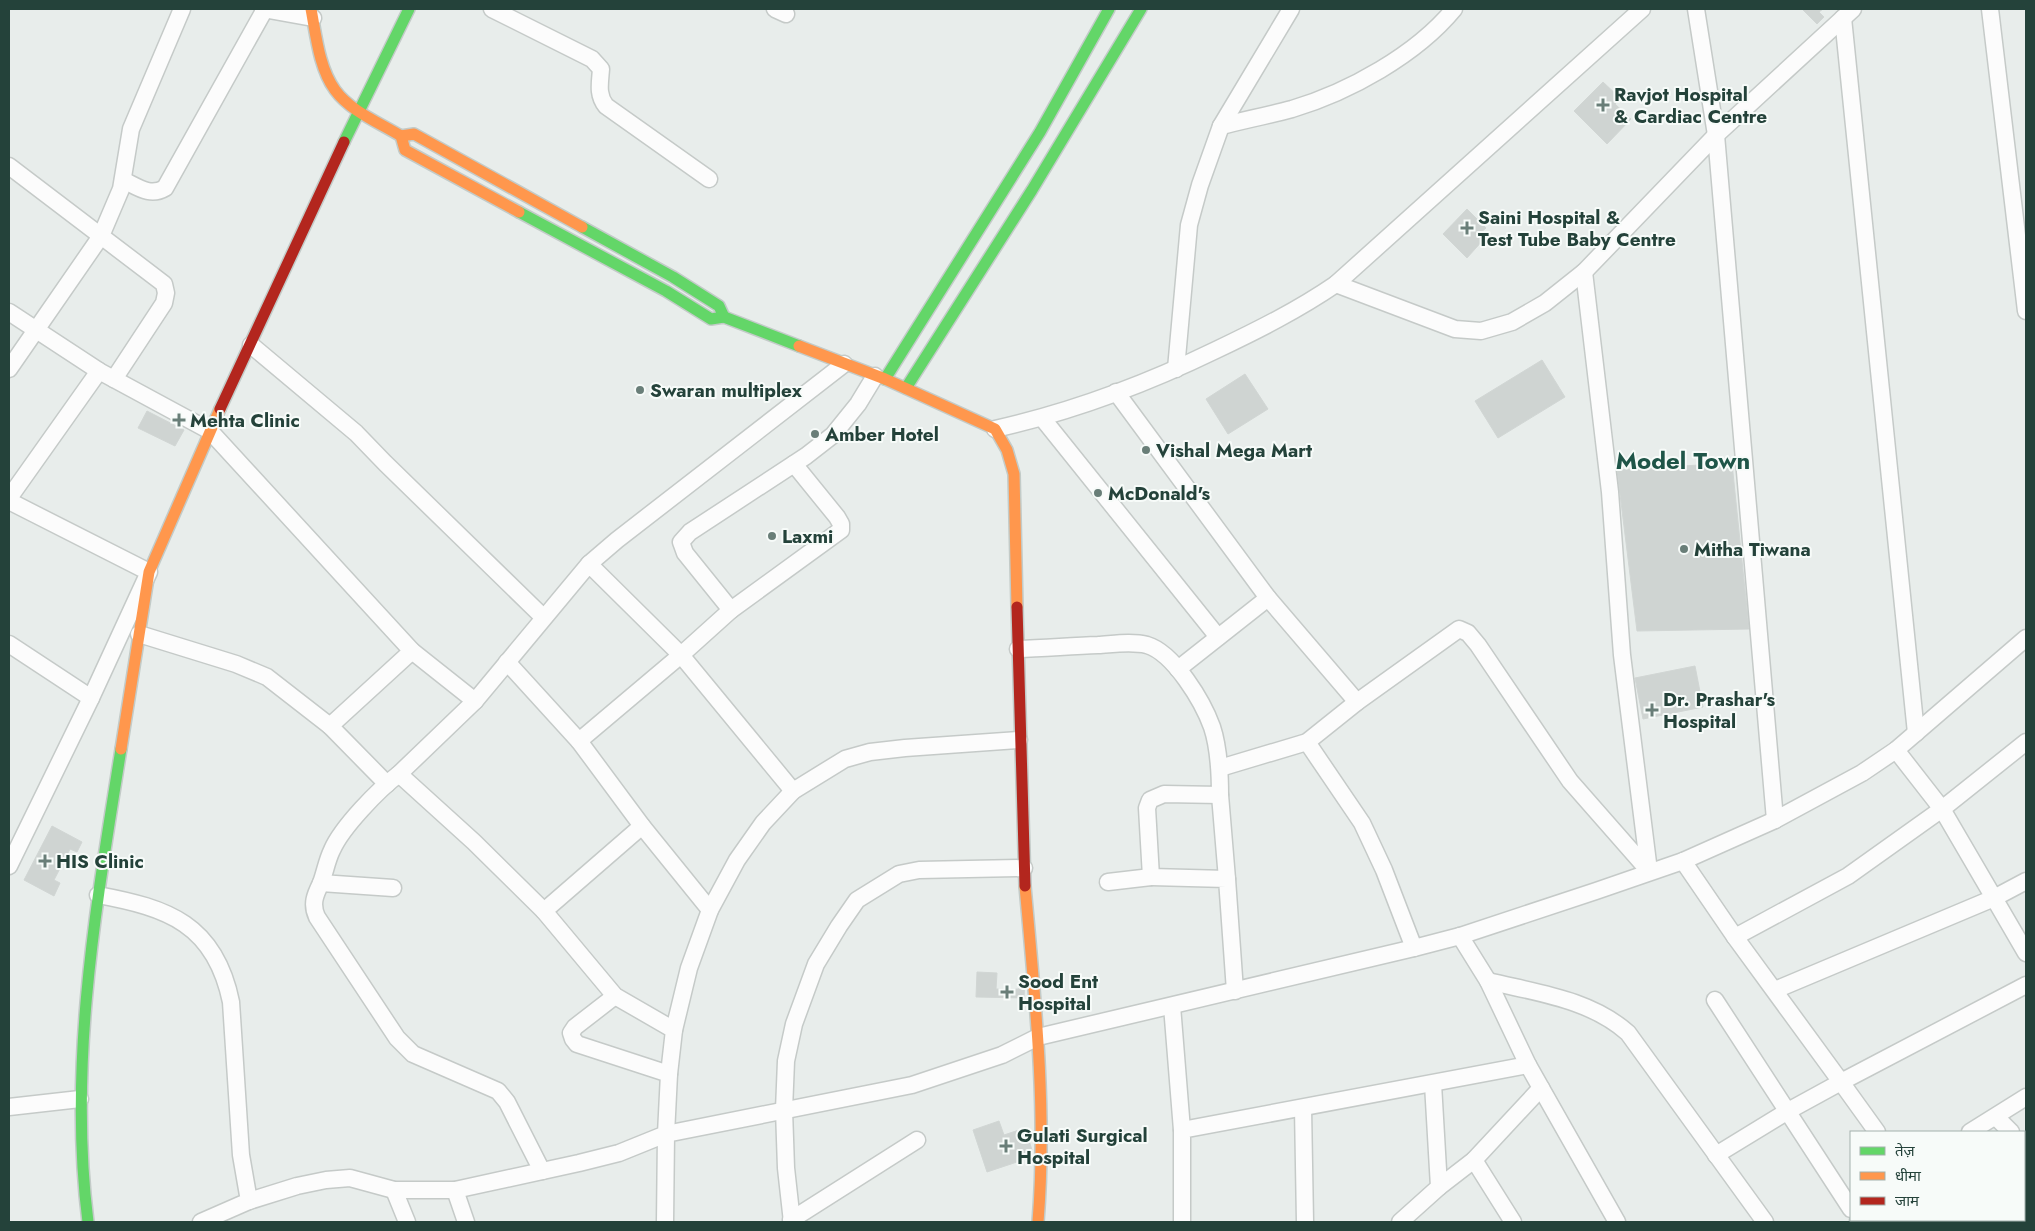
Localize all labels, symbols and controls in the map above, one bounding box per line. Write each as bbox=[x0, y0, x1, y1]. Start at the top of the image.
place label: Ravjot Hospital & Cardiac Centre bbox=[1614, 81, 1767, 130]
marker: Ravjot Hospital & Cardiac Centre bbox=[1596, 98, 1610, 112]
place label: Saini Hospital & Test Tube Baby Centre bbox=[1478, 204, 1676, 253]
marker: Saini Hospital & Test Tube Baby Centre bbox=[1460, 221, 1474, 235]
place label: Swaran multiplex bbox=[650, 377, 803, 404]
marker: Swaran multiplex bbox=[634, 384, 646, 396]
place label: Mehta Clinic bbox=[190, 407, 300, 434]
marker: Mehta Clinic bbox=[172, 413, 186, 427]
place label: Amber Hotel bbox=[824, 421, 939, 448]
marker: Amber Hotel bbox=[809, 428, 821, 440]
place label: Vishal Mega Mart bbox=[1155, 437, 1312, 464]
district label: Model Town bbox=[1616, 443, 1750, 478]
marker: Vishal Mega Mart bbox=[1140, 444, 1152, 456]
place label: McDonald's bbox=[1108, 480, 1210, 507]
marker: McDonald's bbox=[1092, 487, 1104, 499]
place label: Laxmi bbox=[782, 523, 833, 550]
marker: Laxmi bbox=[766, 530, 778, 542]
place label: Mitha Tiwana bbox=[1694, 536, 1811, 563]
marker: Mitha Tiwana bbox=[1678, 543, 1690, 555]
place label: Dr. Prashar's Hospital bbox=[1663, 686, 1775, 735]
marker: Dr. Prashar's Hospital bbox=[1645, 703, 1659, 717]
place label: HIS Clinic bbox=[56, 848, 144, 875]
marker: HIS Clinic bbox=[38, 854, 52, 868]
place label: Sood Ent Hospital bbox=[1018, 968, 1098, 1017]
marker: Sood Ent Hospital bbox=[1000, 985, 1014, 999]
place label: Gulati Surgical Hospital bbox=[1017, 1122, 1148, 1171]
legend bbox=[1850, 1131, 2025, 1221]
marker: Gulati Surgical Hospital bbox=[999, 1139, 1013, 1153]
text: तेज़ bbox=[1895, 1140, 1916, 1162]
text: धीमा bbox=[1895, 1165, 1922, 1187]
text: जाम bbox=[1895, 1190, 1920, 1212]

